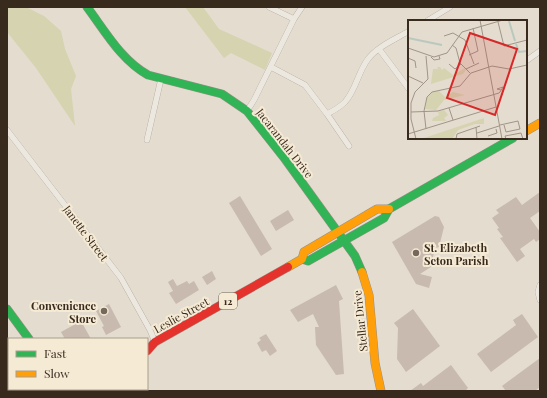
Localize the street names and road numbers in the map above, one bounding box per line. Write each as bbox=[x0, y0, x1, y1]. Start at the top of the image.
street label: Jacarandah Drive bbox=[252, 104, 317, 181]
street label: Janette Street bbox=[60, 201, 112, 264]
street label: Stellar Drive bbox=[349, 289, 371, 352]
road number: 12 bbox=[219, 293, 237, 309]
street label: Leslie Street bbox=[151, 294, 211, 336]

